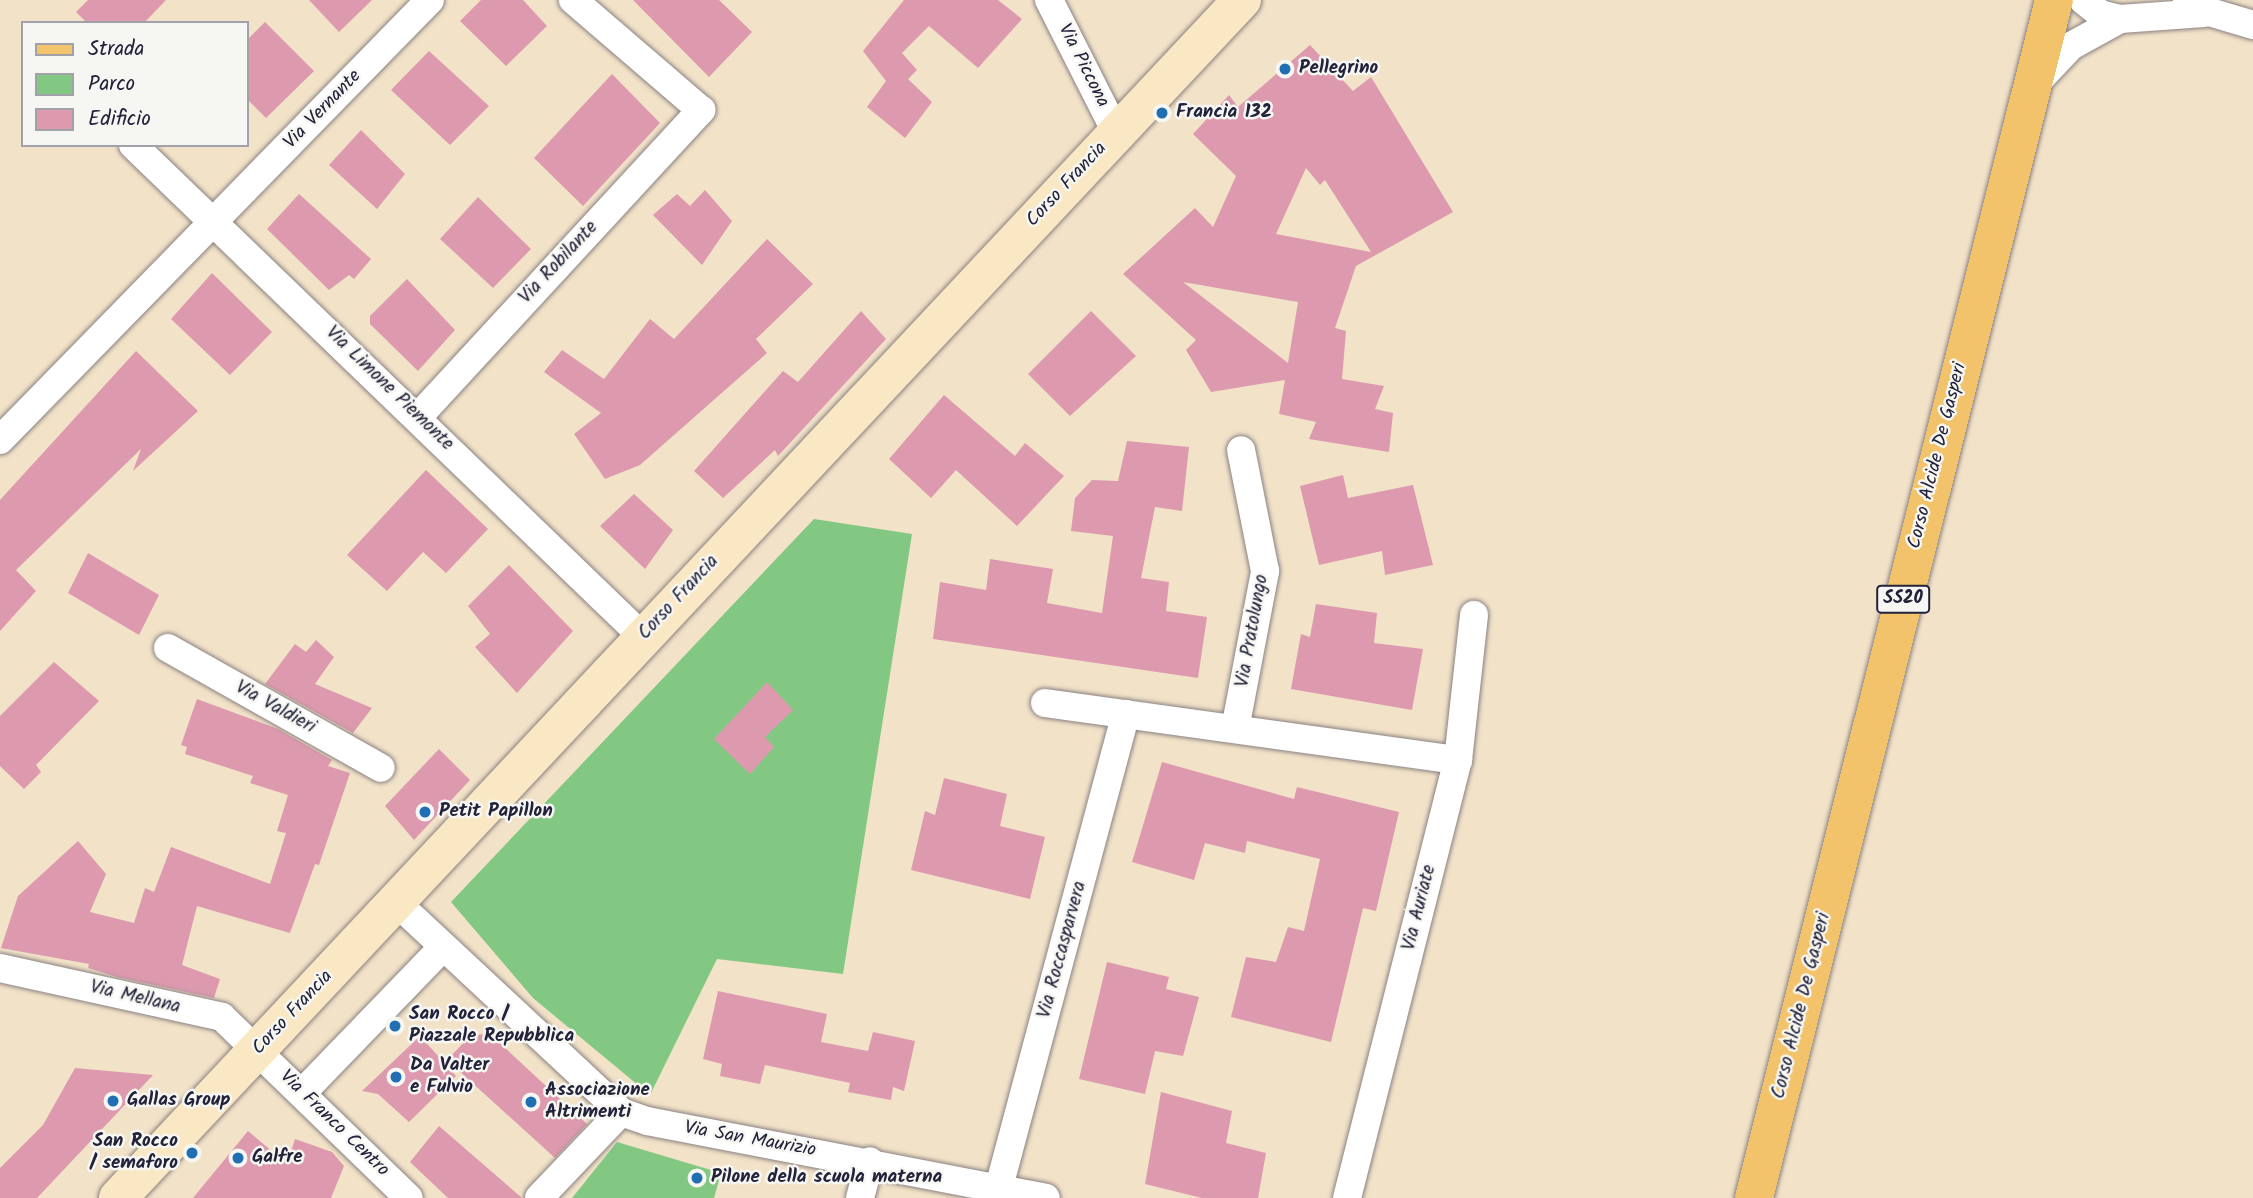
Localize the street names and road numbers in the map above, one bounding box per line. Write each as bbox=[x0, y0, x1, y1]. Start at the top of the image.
street label: Via Piccona bbox=[1052, 20, 1114, 112]
street label: Via Vernante bbox=[280, 66, 366, 154]
street label: Corso Francia bbox=[1022, 138, 1112, 232]
street label: Via Robilante bbox=[515, 217, 603, 309]
street label: Via Limone Piemonte bbox=[320, 322, 458, 456]
street label: Corso Alcide De Gasperi bbox=[1904, 361, 1972, 551]
street label: Corso Francia bbox=[634, 551, 724, 645]
street label: Via Pratolungo bbox=[1232, 573, 1274, 689]
road number: SS20 bbox=[1875, 584, 1931, 614]
street label: Via Valdieri bbox=[231, 677, 319, 739]
street label: Via Auriate bbox=[1398, 863, 1442, 953]
street label: Via Roccasparvera bbox=[1034, 879, 1092, 1021]
street label: Corso Alcide De Gasperi bbox=[1768, 911, 1836, 1101]
street label: Corso Francia bbox=[248, 966, 338, 1060]
street label: Via Mellana bbox=[88, 977, 182, 1019]
street label: Via Franco Centro bbox=[274, 1066, 394, 1182]
street label: Via San Maurizio bbox=[682, 1117, 818, 1163]

